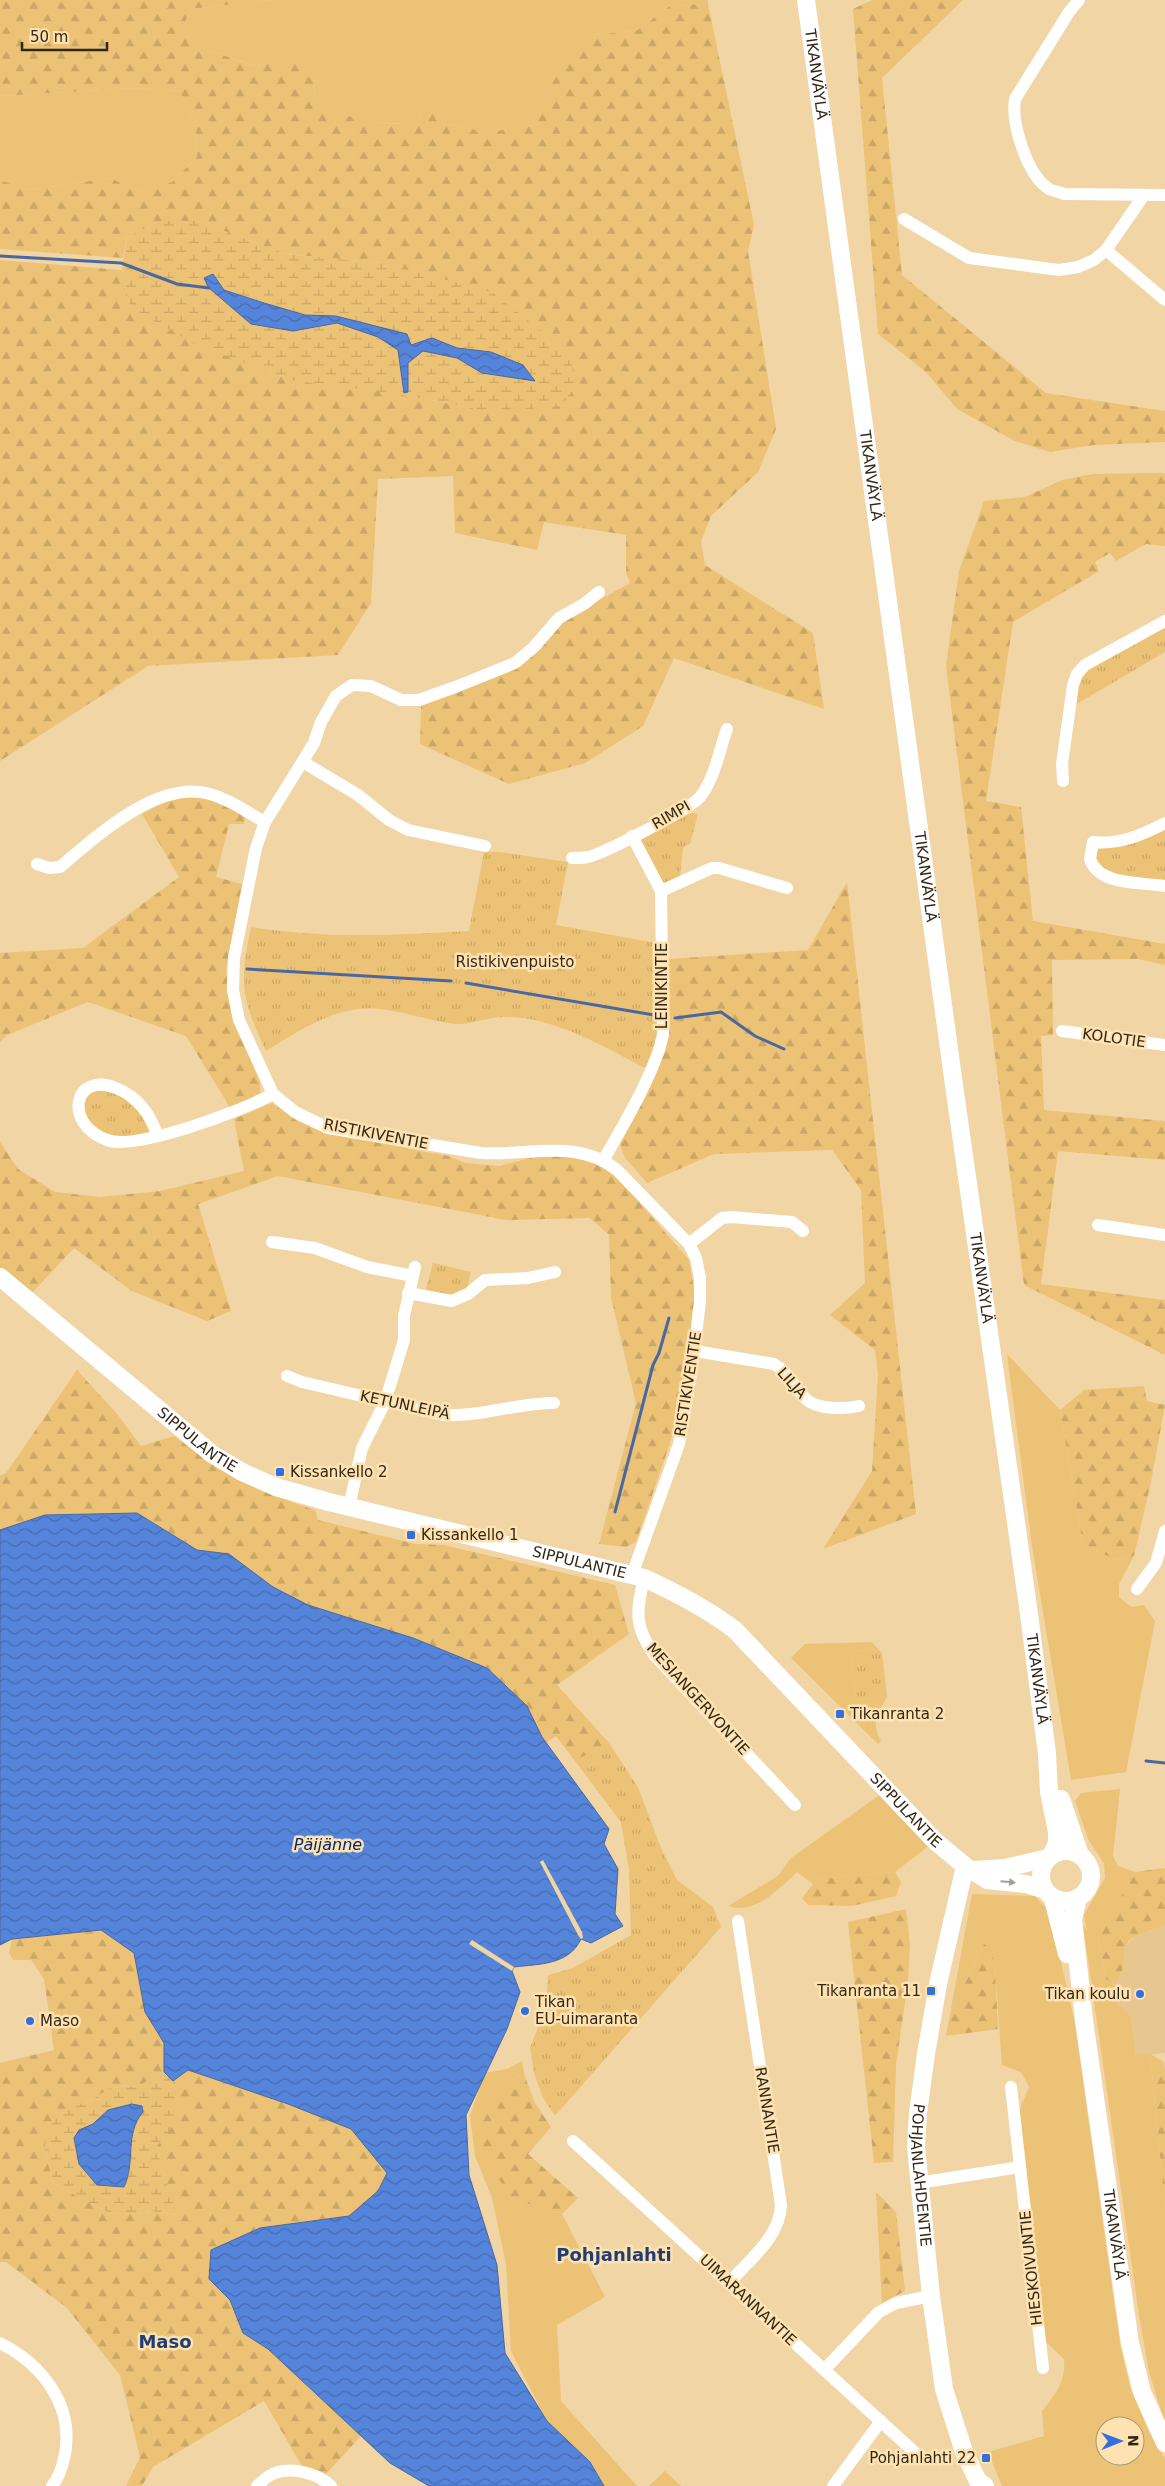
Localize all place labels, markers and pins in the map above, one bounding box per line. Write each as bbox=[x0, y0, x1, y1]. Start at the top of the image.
place label: Kissankello 2 bbox=[290, 1463, 388, 1481]
marker: Kissankello 2 bbox=[274, 1466, 286, 1478]
place label: Kissankello 1 bbox=[421, 1526, 519, 1544]
marker: Kissankello 1 bbox=[405, 1529, 417, 1541]
place label: Tikanranta 2 bbox=[849, 1705, 944, 1723]
marker: Tikanranta 2 bbox=[834, 1708, 846, 1720]
place label: Tikanranta 11 bbox=[816, 1982, 921, 2000]
marker: Tikanranta 11 bbox=[925, 1985, 937, 1997]
place label: Tikan koulu bbox=[1044, 1985, 1130, 2003]
marker: Tikan koulu bbox=[1134, 1988, 1146, 2000]
place label: Tikan EU-uimaranta bbox=[534, 1993, 638, 2028]
marker: Tikan EU-uimaranta bbox=[519, 2005, 531, 2017]
place label: Maso bbox=[40, 2012, 79, 2030]
marker: Maso bbox=[24, 2015, 36, 2027]
place label: Pohjanlahti 22 bbox=[869, 2449, 976, 2467]
marker: Pohjanlahti 22 bbox=[980, 2452, 992, 2464]

